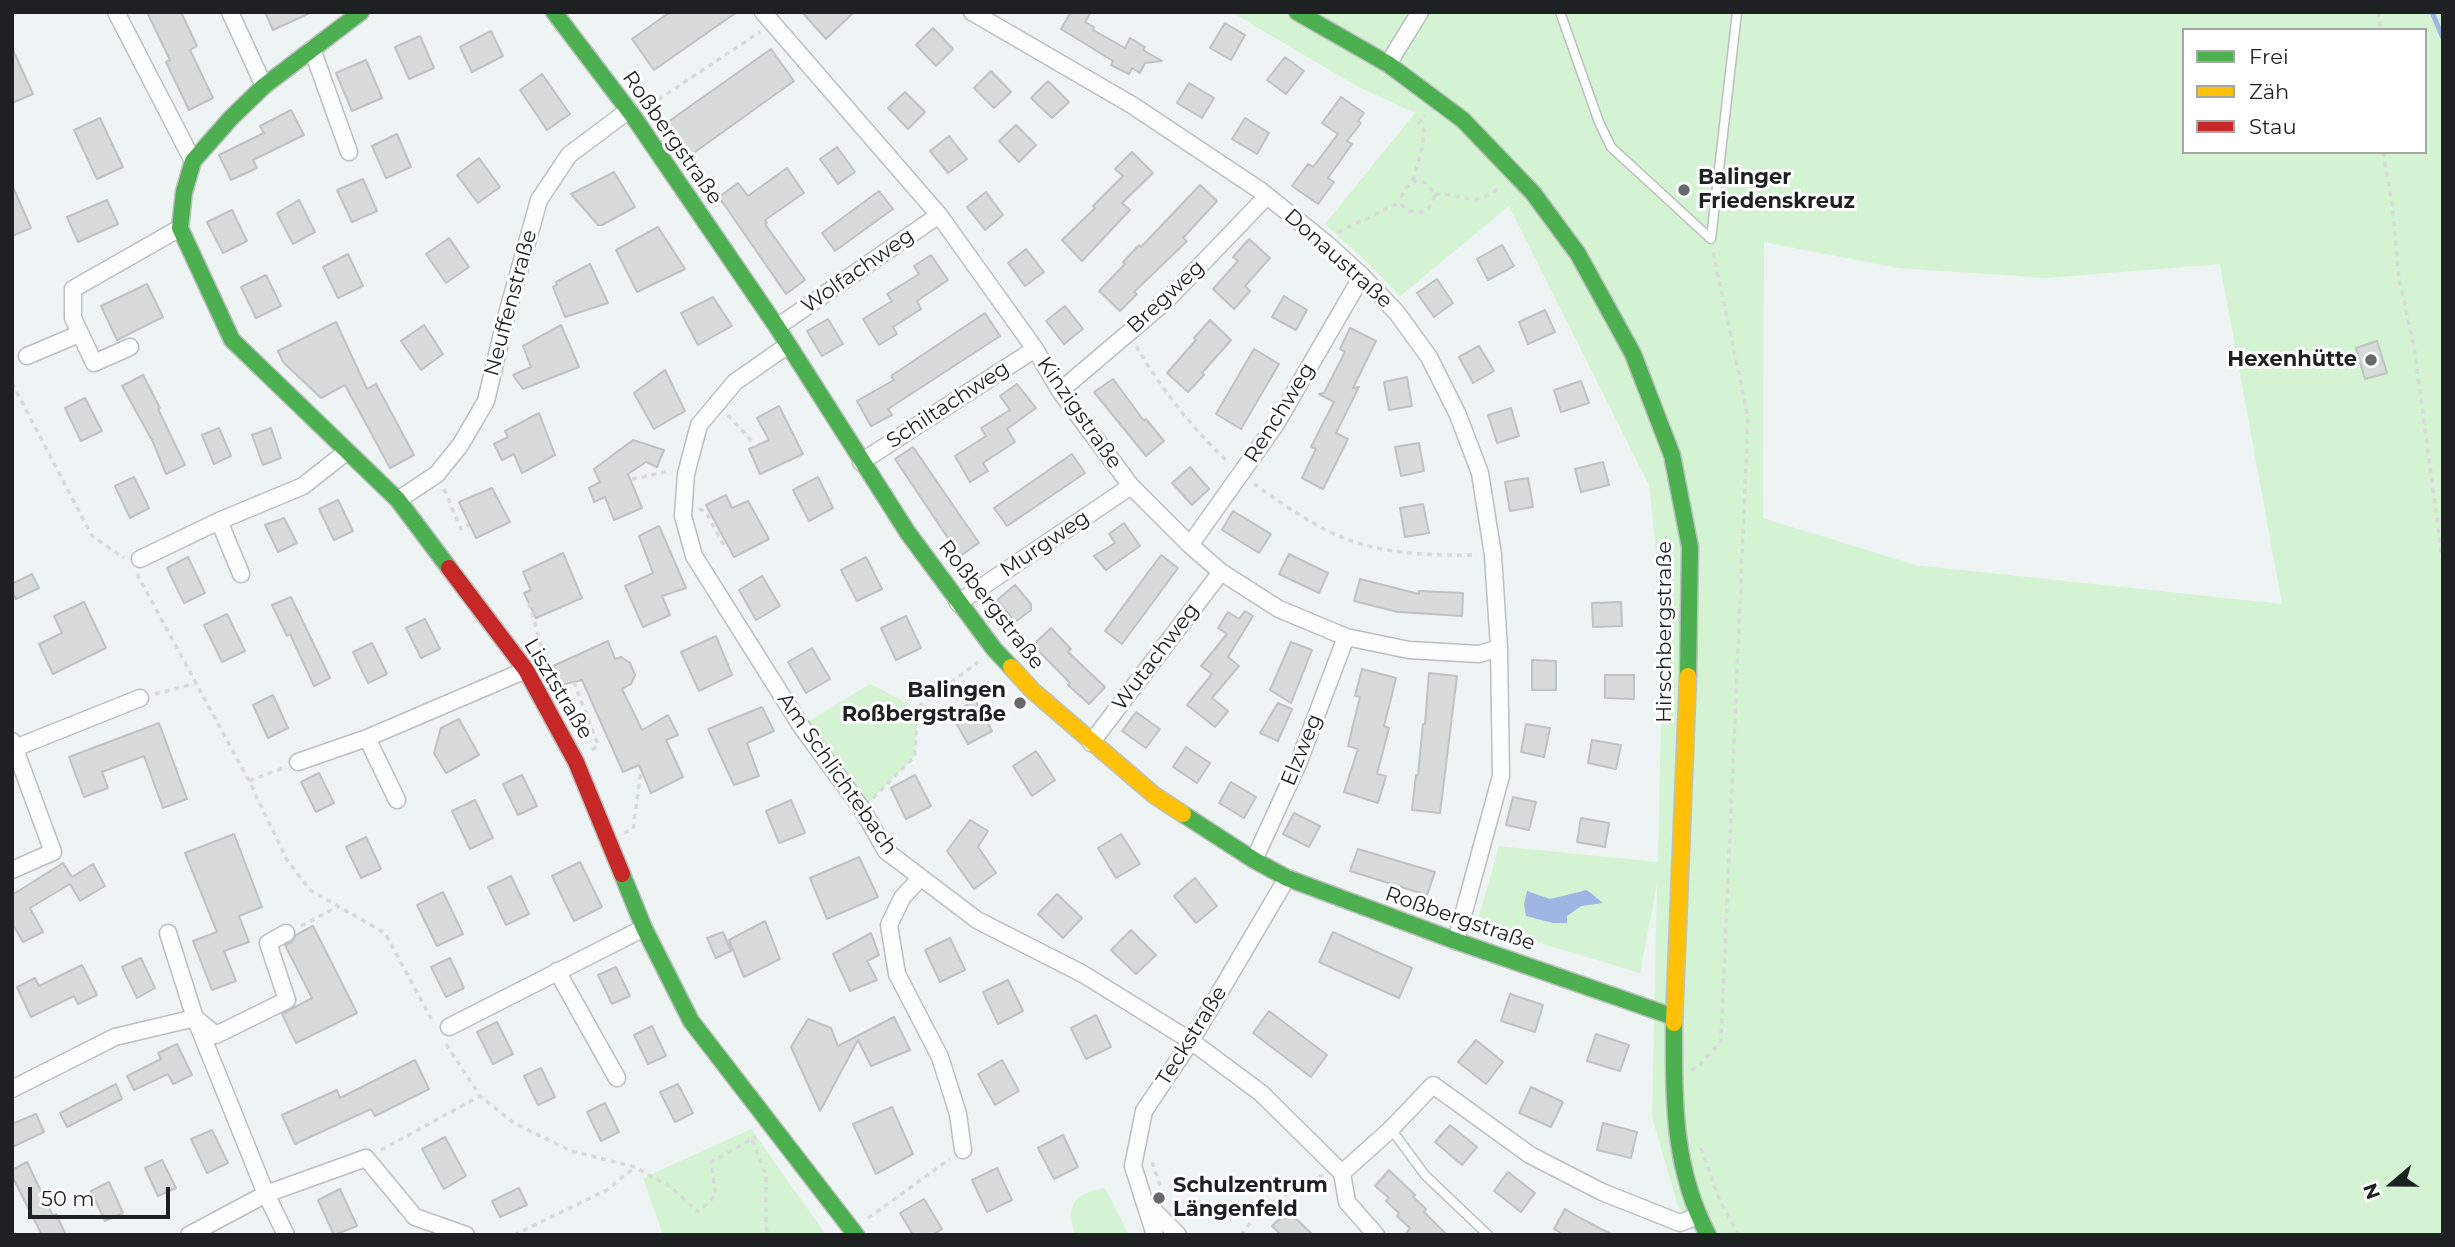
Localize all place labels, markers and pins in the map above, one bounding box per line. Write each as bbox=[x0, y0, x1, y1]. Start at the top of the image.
place label: Balinger Friedenskreuz bbox=[1698, 165, 1855, 215]
marker: Balinger Friedenskreuz bbox=[1676, 182, 1692, 198]
place label: Hexenhütte bbox=[2227, 347, 2357, 373]
marker: Hexenhütte bbox=[2363, 352, 2379, 368]
place label: Balingen Roßbergstraße bbox=[842, 678, 1006, 728]
marker: Balingen Roßbergstraße bbox=[1012, 695, 1028, 711]
place label: Schulzentrum Längenfeld bbox=[1173, 1173, 1328, 1223]
marker: Schulzentrum Längenfeld bbox=[1151, 1190, 1167, 1206]

